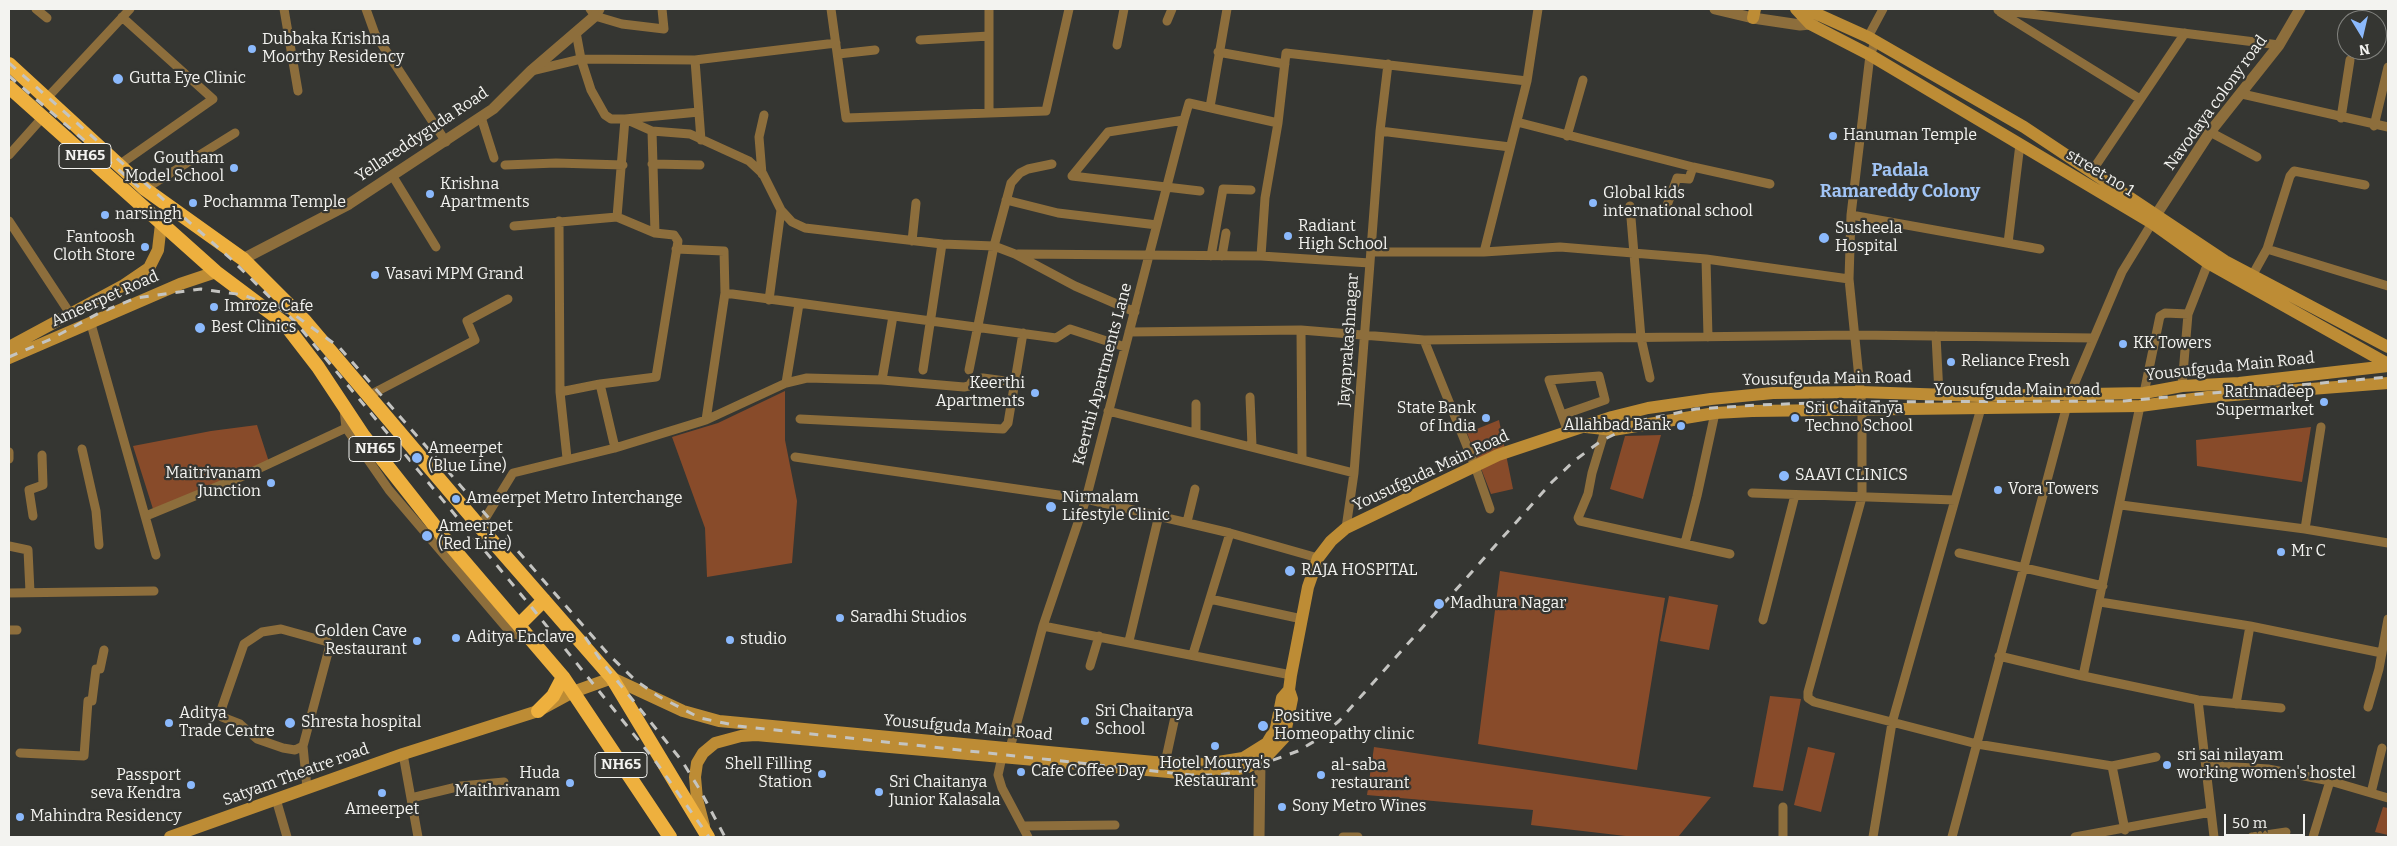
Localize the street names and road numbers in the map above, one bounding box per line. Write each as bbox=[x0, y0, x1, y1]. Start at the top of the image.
street label: Navodaya colony road bbox=[2161, 32, 2271, 174]
street label: Yellareddyguda Road bbox=[352, 84, 492, 186]
road number: NH65 bbox=[59, 144, 111, 168]
street label: street no 1 bbox=[2063, 145, 2137, 201]
street label: Ameerpet Road bbox=[48, 267, 162, 331]
street label: Jayaprakashnagar bbox=[1335, 273, 1363, 407]
street label: Keerthi Apartments Lane bbox=[1069, 281, 1137, 467]
street label: Yousufguda Main Road bbox=[2145, 349, 2315, 385]
street label: Yousufguda Main Road bbox=[1742, 368, 1912, 390]
street label: Yousufguda Main road bbox=[1934, 381, 2100, 401]
street label: Yousufguda Main Road bbox=[1350, 426, 1512, 516]
road number: NH65 bbox=[349, 436, 401, 462]
street label: Yousufguda Main Road bbox=[883, 711, 1053, 745]
street label: Satyam Theatre road bbox=[220, 740, 372, 810]
road number: NH65 bbox=[595, 752, 647, 778]

